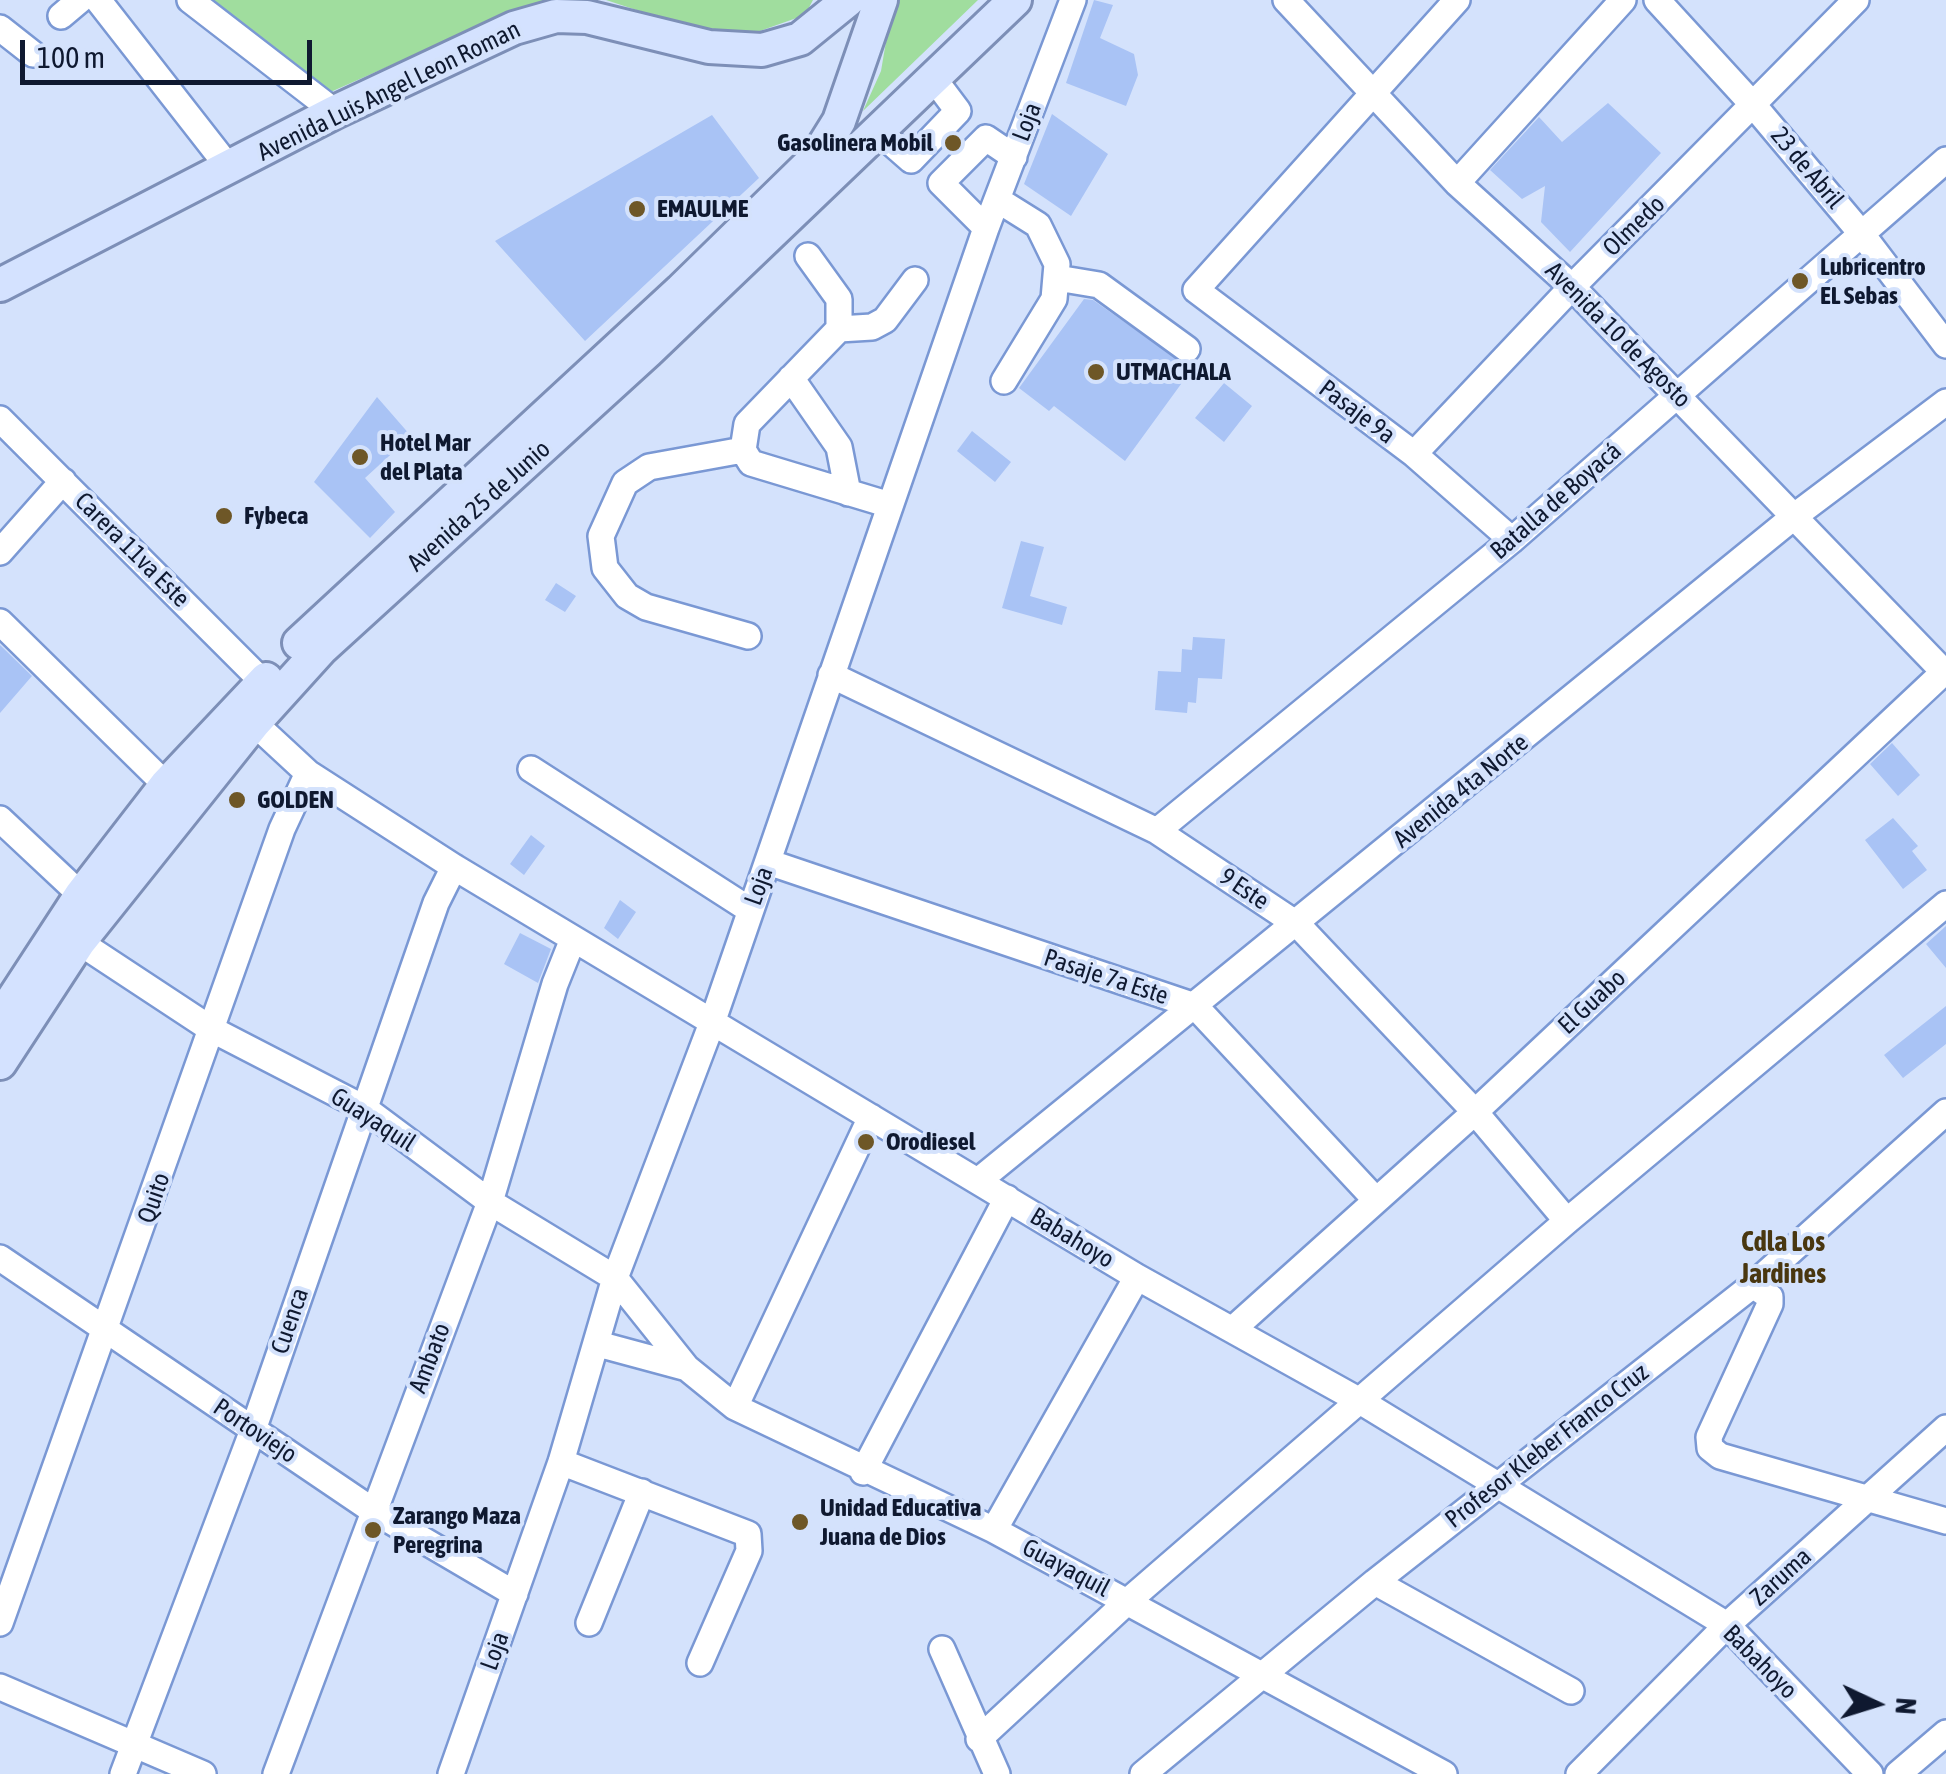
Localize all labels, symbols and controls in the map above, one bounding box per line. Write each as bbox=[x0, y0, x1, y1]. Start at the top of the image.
street label: Avenida Luis Angel Leon Roman bbox=[253, 14, 525, 168]
scale bar bbox=[25, 20, 318, 82]
text: 100 m bbox=[37, 40, 105, 74]
street label: Loja bbox=[1006, 99, 1048, 145]
street label: 23 de Abril bbox=[1764, 121, 1850, 215]
place label: Gasolinera Mobil bbox=[777, 128, 933, 158]
marker: Gasolinera Mobil bbox=[942, 132, 964, 154]
street label: Olmedo bbox=[1597, 189, 1671, 263]
place label: EMAULME bbox=[657, 194, 748, 224]
marker: EMAULME bbox=[626, 198, 648, 220]
place label: Lubricentro EL Sebas bbox=[1820, 252, 1926, 311]
street label: Avenida 10 de Agosto bbox=[1539, 256, 1697, 414]
marker: Lubricentro EL Sebas bbox=[1789, 270, 1811, 292]
place label: UTMACHALA bbox=[1116, 357, 1231, 387]
marker: UTMACHALA bbox=[1085, 361, 1107, 383]
street label: Pasaje 9a bbox=[1313, 374, 1401, 450]
place label: Hotel Mar del Plata bbox=[380, 428, 470, 487]
street label: Avenida 25 de Junio bbox=[401, 434, 557, 578]
street label: Batalla de Boyacá bbox=[1485, 436, 1627, 566]
marker: Hotel Mar del Plata bbox=[349, 446, 371, 468]
street label: Carera 11va Este bbox=[68, 486, 196, 614]
place label: Fybeca bbox=[244, 501, 308, 531]
marker: Fybeca bbox=[213, 505, 235, 527]
street label: Avenida 4ta Norte bbox=[1388, 728, 1534, 854]
place label: GOLDEN bbox=[257, 785, 334, 815]
marker: GOLDEN bbox=[226, 789, 248, 811]
street label: 9 Este bbox=[1214, 862, 1274, 916]
street label: Loja bbox=[738, 863, 780, 909]
street label: Pasaje 7a Este bbox=[1040, 943, 1172, 1011]
street label: El Guabo bbox=[1552, 963, 1632, 1041]
street label: Guayaquil bbox=[325, 1082, 421, 1158]
place label: Orodiesel bbox=[886, 1127, 975, 1157]
marker: Orodiesel bbox=[855, 1131, 877, 1153]
street label: Quito bbox=[131, 1169, 177, 1227]
street label: Babahoyo bbox=[1025, 1201, 1119, 1275]
district label: Cdla Los Jardines bbox=[1740, 1225, 1826, 1291]
street label: Cuenca bbox=[265, 1284, 315, 1358]
street label: Ambato bbox=[403, 1319, 457, 1397]
street label: Profesor Kleber Franco Cruz bbox=[1440, 1357, 1654, 1535]
street label: Portoviejo bbox=[208, 1392, 302, 1470]
place label: Unidad Educativa Juana de Dios bbox=[820, 1493, 981, 1552]
place label: Zarango Maza Peregrina bbox=[393, 1501, 521, 1560]
marker: Unidad Educativa Juana de Dios bbox=[789, 1511, 811, 1533]
marker: Zarango Maza Peregrina bbox=[362, 1519, 384, 1541]
street label: Guayaquil bbox=[1017, 1532, 1115, 1604]
street label: Zaruma bbox=[1744, 1542, 1818, 1612]
street label: Babahoyo bbox=[1717, 1619, 1803, 1705]
street label: Loja bbox=[474, 1628, 516, 1674]
north arrow bbox=[1826, 1654, 1926, 1754]
text: N bbox=[1889, 1697, 1922, 1715]

